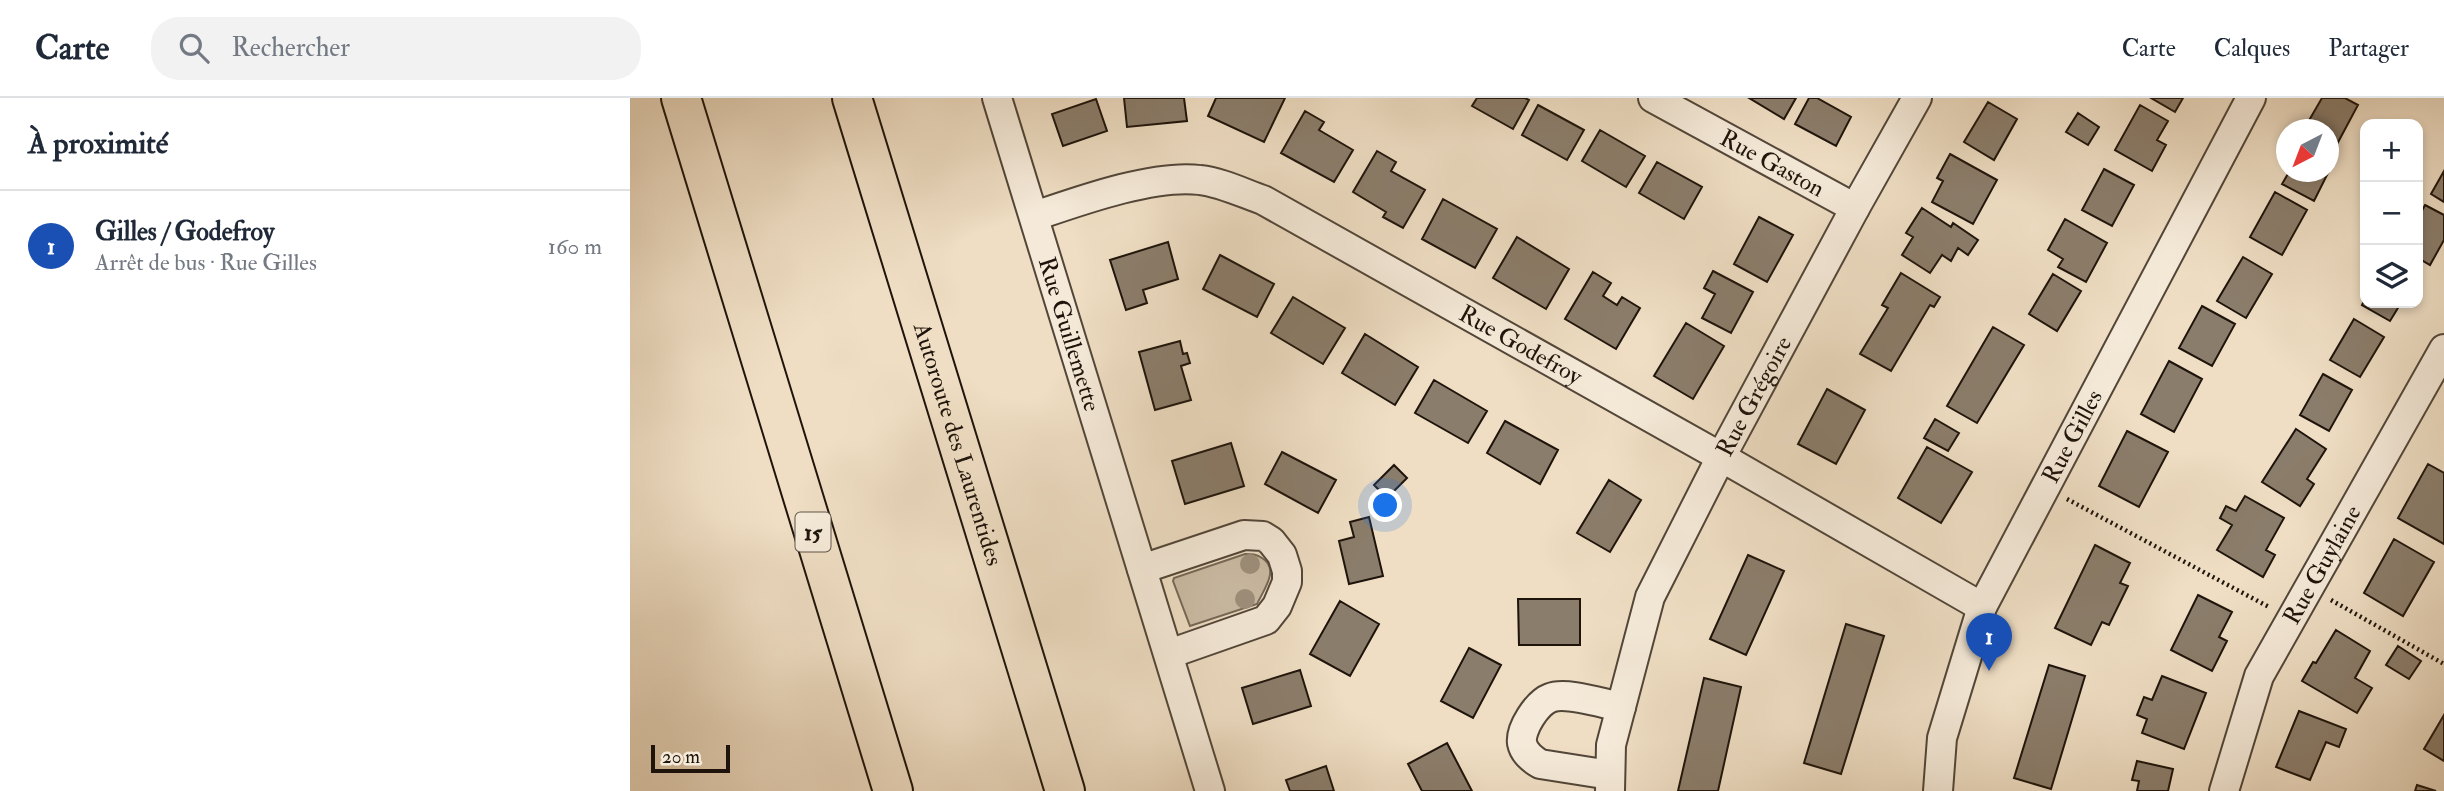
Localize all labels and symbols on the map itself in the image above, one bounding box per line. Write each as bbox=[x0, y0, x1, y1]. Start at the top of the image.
north arrow bbox=[2276, 119, 2339, 182]
street label: Rue Gaston bbox=[1715, 122, 1830, 204]
street label: Rue Guillemette bbox=[1031, 253, 1108, 415]
street label: Rue Godefroy bbox=[1454, 298, 1588, 392]
street label: Autoroute des Laurentides bbox=[906, 318, 1010, 569]
street label: Rue Grégoire bbox=[1709, 331, 1799, 462]
street label: Rue Gilles bbox=[2035, 384, 2110, 489]
your location bbox=[1368, 488, 1402, 522]
street label: Rue Guylaine bbox=[2276, 500, 2368, 630]
road number: 15 bbox=[796, 512, 830, 552]
pin: 1 bbox=[1966, 613, 2012, 671]
scale bar bbox=[651, 742, 730, 774]

